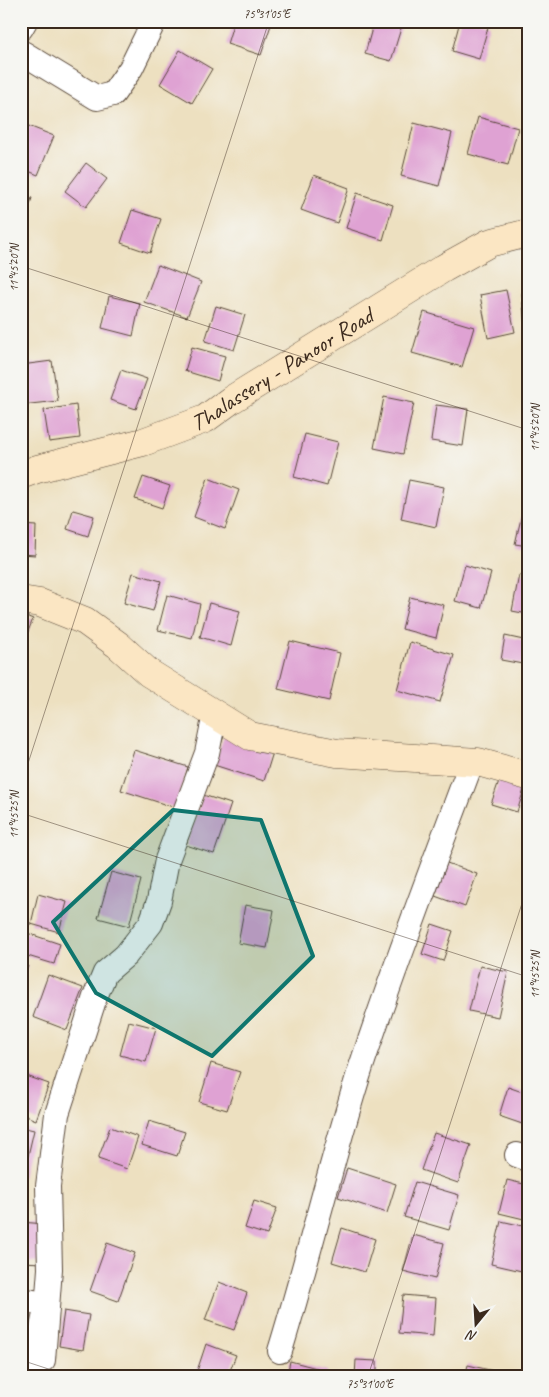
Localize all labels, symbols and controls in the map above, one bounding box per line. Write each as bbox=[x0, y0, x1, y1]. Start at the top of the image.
text: 75°31'05"E bbox=[244, 6, 292, 22]
text: 11°45'20"N bbox=[6, 243, 22, 292]
street label: Thalassery - Panoor Road bbox=[187, 299, 382, 438]
text: 11°45'20"N bbox=[527, 403, 543, 452]
text: 11°45'25"N bbox=[6, 790, 22, 839]
text: 11°45'25"N bbox=[527, 950, 543, 999]
north arrow bbox=[452, 1300, 502, 1350]
text: N bbox=[463, 1326, 479, 1345]
text: 75°31'00"E bbox=[347, 1376, 395, 1392]

